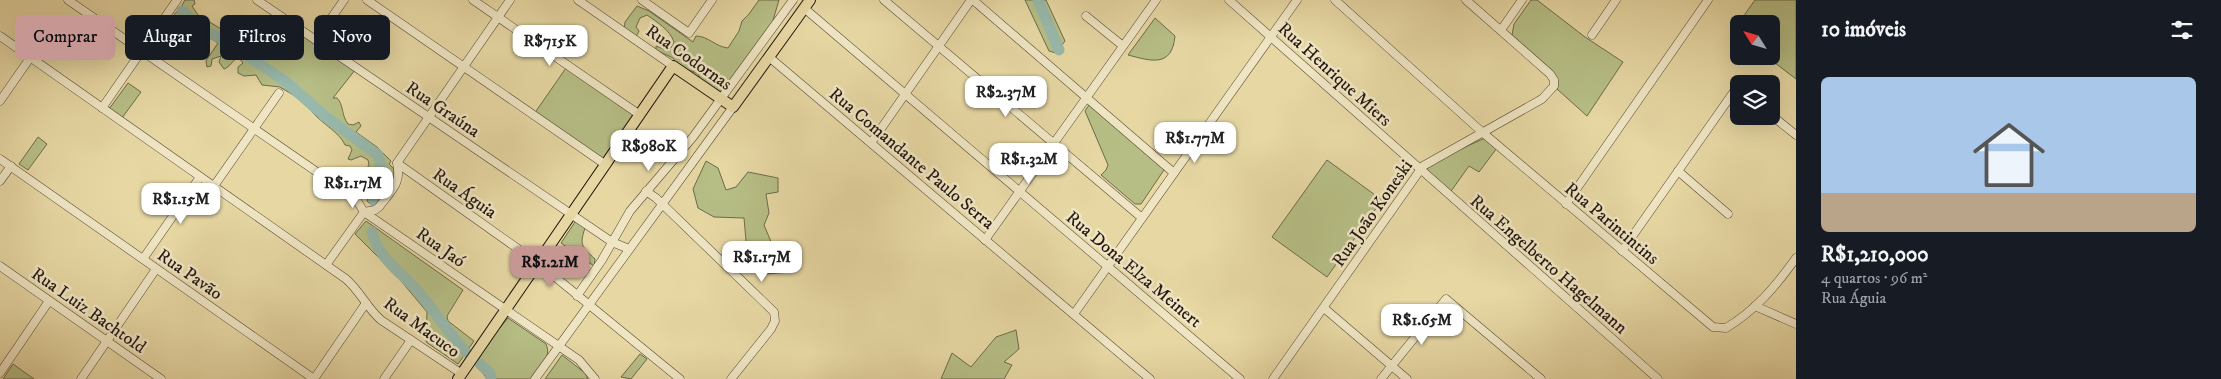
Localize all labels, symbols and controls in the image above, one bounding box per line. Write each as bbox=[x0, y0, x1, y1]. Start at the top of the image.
chip: Comprar bbox=[15, 15, 115, 60]
chip: Alugar bbox=[125, 15, 210, 60]
chip: Filtros bbox=[220, 15, 304, 60]
chip: Novo bbox=[314, 15, 390, 60]
north arrow bbox=[1730, 15, 1780, 65]
map controls bbox=[1730, 15, 1780, 125]
icon: filters bbox=[2168, 16, 2196, 44]
text: 10 imóveis bbox=[1821, 17, 1906, 43]
street label: Rua Henrique Miers bbox=[1273, 18, 1396, 132]
street label: Rua Codornas bbox=[641, 20, 736, 96]
pin: R$715K bbox=[509, 24, 591, 67]
text: R$715K bbox=[524, 31, 576, 51]
button: layers bbox=[1730, 75, 1780, 125]
pin: R$2.37M bbox=[960, 76, 1052, 118]
street label: Rua Graúna bbox=[401, 77, 484, 143]
text: R$2.37M bbox=[976, 82, 1036, 102]
street label: Rua Comandante Paulo Serra bbox=[824, 83, 999, 235]
icon: home bbox=[1964, 110, 2054, 200]
pin: R$1.77M bbox=[1149, 121, 1241, 164]
text: R$1.77M bbox=[1165, 128, 1225, 148]
pin: R$980K bbox=[608, 130, 690, 172]
text: R$980K bbox=[621, 136, 677, 156]
pin: R$1.32M bbox=[983, 142, 1075, 185]
text: R$1.32M bbox=[1000, 149, 1058, 169]
street label: Rua João Koneski bbox=[1328, 156, 1418, 271]
street label: Rua Águia bbox=[428, 163, 502, 224]
pin: R$1.17M bbox=[307, 166, 399, 209]
text: R$1.17M bbox=[324, 173, 382, 193]
street label: Rua Parintintins bbox=[1560, 178, 1663, 270]
pin: R$1.15M bbox=[135, 182, 227, 225]
text: R$1.15M bbox=[152, 189, 210, 209]
street label: Rua Engelberto Hagelmann bbox=[1465, 190, 1632, 339]
street label: Rua Dona Elza Meinert bbox=[1061, 207, 1206, 333]
street label: Rua Jaó bbox=[411, 223, 470, 273]
pin: R$1.17M bbox=[716, 240, 808, 283]
text: R$1,210,000 bbox=[1821, 242, 1929, 268]
street label: Rua Pavão bbox=[153, 244, 226, 305]
pin: R$1.21M bbox=[504, 246, 596, 288]
text: R$1.17M bbox=[733, 247, 791, 267]
text: R$1.21M bbox=[521, 252, 579, 272]
street label: Rua Luiz Bachtold bbox=[27, 263, 150, 359]
text: 4 quartos · 96 m² bbox=[1821, 268, 1927, 288]
text: Rua Águia bbox=[1821, 288, 1886, 308]
street label: Rua Macuco bbox=[379, 293, 464, 363]
pin: R$1.65M bbox=[1376, 304, 1468, 346]
text: R$1.65M bbox=[1392, 310, 1452, 330]

